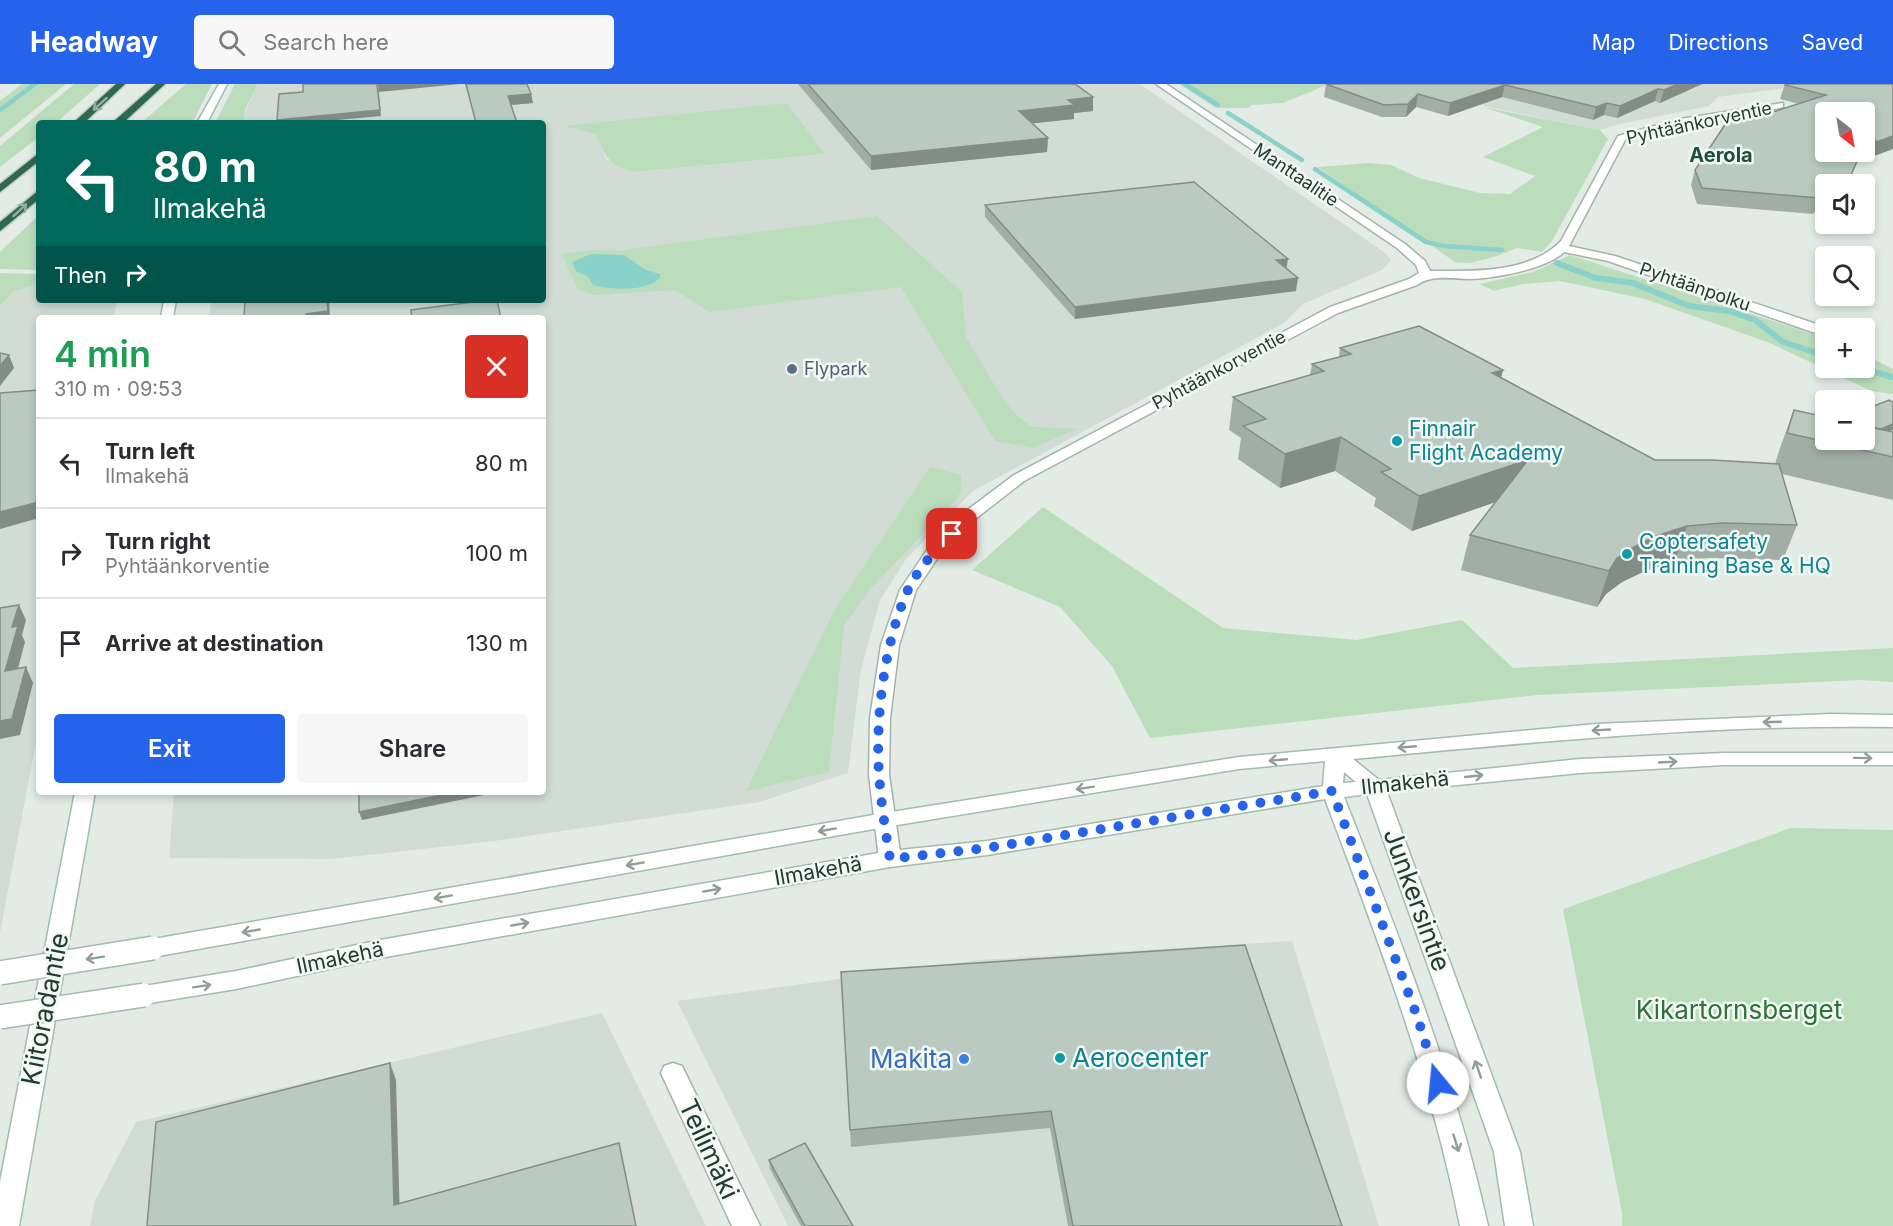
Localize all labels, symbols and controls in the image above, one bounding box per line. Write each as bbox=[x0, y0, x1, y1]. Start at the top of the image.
search box bbox=[194, 15, 614, 69]
text: Headway bbox=[30, 25, 158, 59]
icon: search bbox=[215, 26, 248, 59]
text: Search here bbox=[263, 29, 389, 55]
text: Map bbox=[1592, 30, 1635, 55]
text: Directions bbox=[1668, 30, 1769, 55]
text: Saved bbox=[1802, 30, 1863, 55]
one-way arrow bbox=[92, 97, 107, 111]
street label: Pyhtäänkorventie bbox=[1624, 97, 1774, 148]
north arrow bbox=[1815, 102, 1875, 162]
map controls bbox=[1815, 102, 1875, 450]
street label: Manttaalitie bbox=[1250, 138, 1343, 211]
text: 80 m bbox=[153, 141, 257, 192]
district label: Aerola bbox=[1689, 143, 1753, 167]
icon: left bbox=[54, 144, 132, 222]
button: sound bbox=[1815, 174, 1875, 234]
text: Ilmakehä bbox=[153, 192, 267, 225]
one-way arrow bbox=[12, 203, 27, 217]
button: search bbox=[1815, 246, 1875, 306]
icon: right bbox=[119, 258, 152, 291]
street label: Pyhtäänpolku bbox=[1637, 258, 1753, 315]
text: Then bbox=[54, 262, 107, 288]
button: + bbox=[1815, 318, 1875, 378]
street label: Pyhtäänkorventie bbox=[1148, 326, 1289, 414]
text: 4 min bbox=[54, 332, 151, 376]
button: close bbox=[465, 335, 528, 398]
place label: Flypark bbox=[804, 358, 868, 379]
marker: Flypark bbox=[785, 362, 799, 376]
text: 310 m · 09:53 bbox=[54, 377, 183, 401]
button: − bbox=[1815, 390, 1875, 450]
place label: Finnair Flight Academy bbox=[1409, 416, 1563, 465]
marker: Finnair Flight Academy bbox=[1390, 434, 1404, 448]
text: Turn left bbox=[105, 438, 195, 464]
icon: left bbox=[54, 447, 87, 480]
text: 80 m bbox=[475, 450, 528, 476]
text: Ilmakehä bbox=[105, 464, 189, 488]
pin bbox=[926, 508, 977, 559]
icon: arrive bbox=[935, 517, 968, 550]
text: Turn right bbox=[105, 528, 211, 554]
place label: Coptersafety Training Base & HQ bbox=[1639, 529, 1831, 578]
icon: right bbox=[54, 537, 87, 570]
text: 100 m bbox=[466, 540, 528, 566]
marker: Coptersafety Training Base & HQ bbox=[1620, 547, 1634, 561]
text: Pyhtäänkorventie bbox=[105, 554, 270, 578]
icon: arrive bbox=[54, 627, 87, 660]
text: Arrive at destination bbox=[105, 630, 324, 656]
text: 130 m bbox=[466, 630, 528, 656]
button: Exit bbox=[54, 714, 285, 783]
button: Share bbox=[297, 714, 528, 783]
one-way arrow bbox=[1762, 717, 1782, 728]
one-way arrow bbox=[1592, 724, 1611, 735]
one-way arrow bbox=[1397, 742, 1417, 753]
one-way arrow bbox=[1853, 752, 1873, 764]
one-way arrow bbox=[1269, 755, 1289, 766]
one-way arrow bbox=[1658, 756, 1678, 767]
street label: Ilmakehä bbox=[1360, 765, 1450, 800]
one-way arrow bbox=[1463, 771, 1483, 782]
one-way arrow bbox=[1076, 783, 1096, 794]
street label: Junkersintie bbox=[1377, 824, 1458, 975]
one-way arrow bbox=[818, 825, 837, 836]
street label: Ilmakehä bbox=[772, 851, 864, 890]
one-way arrow bbox=[625, 858, 645, 869]
one-way arrow bbox=[702, 884, 721, 895]
one-way arrow bbox=[433, 892, 453, 903]
one-way arrow bbox=[510, 918, 529, 929]
one-way arrow bbox=[241, 926, 261, 937]
street label: Kiitoradantie bbox=[15, 930, 74, 1088]
street label: Ilmakehä bbox=[294, 936, 386, 979]
one-way arrow bbox=[85, 952, 105, 963]
one-way arrow bbox=[191, 980, 211, 991]
park label: Kikartornsberget bbox=[1636, 994, 1842, 1025]
place label: Aerocenter bbox=[1072, 1042, 1209, 1073]
place label: Makita bbox=[870, 1043, 952, 1074]
marker: Aerocenter bbox=[1053, 1051, 1067, 1065]
position arrow bbox=[1406, 1051, 1470, 1115]
marker: Makita bbox=[957, 1052, 971, 1066]
one-way arrow bbox=[1471, 1060, 1482, 1078]
street label: Teilimäki bbox=[673, 1094, 746, 1204]
one-way arrow bbox=[1451, 1133, 1462, 1152]

